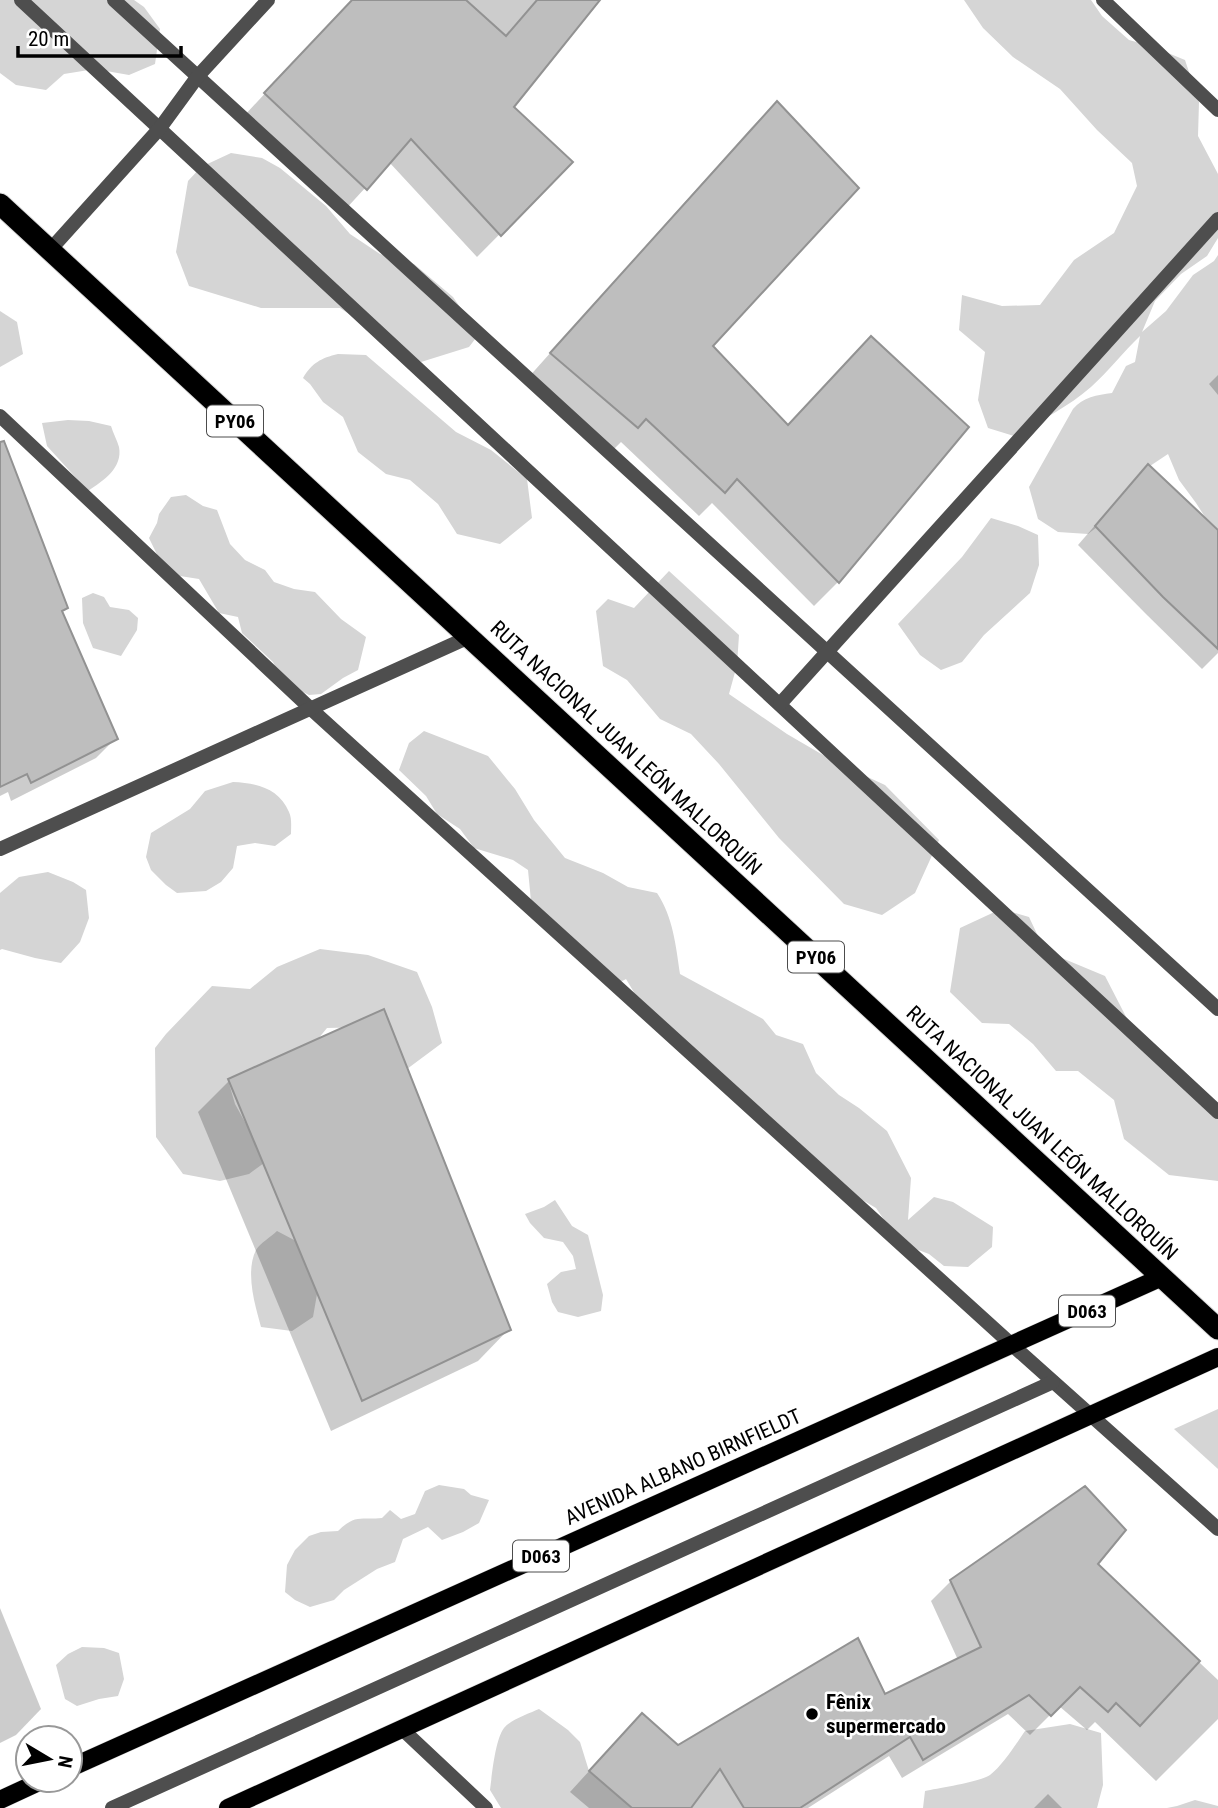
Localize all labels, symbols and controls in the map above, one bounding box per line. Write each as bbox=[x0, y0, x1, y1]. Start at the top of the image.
scale bar bbox=[18, 14, 180, 58]
text: 20 m bbox=[28, 27, 69, 51]
road number: PY06 bbox=[207, 406, 263, 436]
street label: RUTA NACIONAL JUAN LEÓN MALLORQUÍN bbox=[486, 616, 766, 880]
road number: PY06 bbox=[788, 942, 844, 973]
street label: RUTA NACIONAL JUAN LEÓN MALLORQUÍN bbox=[902, 1001, 1182, 1265]
road number: D063 bbox=[1059, 1296, 1115, 1326]
street label: AVENIDA ALBANO BIRNFIELDT bbox=[561, 1404, 805, 1530]
road number: D063 bbox=[513, 1540, 569, 1572]
place label: Fênix supermercado bbox=[826, 1690, 946, 1738]
marker: Fênix supermercado bbox=[804, 1706, 820, 1722]
north arrow bbox=[14, 1724, 84, 1794]
text: N bbox=[53, 1754, 78, 1770]

